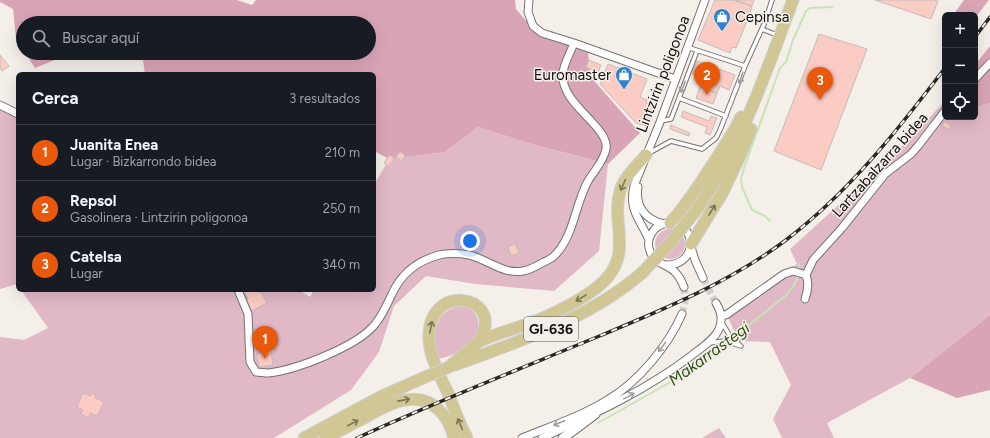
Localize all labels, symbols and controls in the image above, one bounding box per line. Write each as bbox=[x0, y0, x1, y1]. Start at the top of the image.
shop icon: Cepinsa bbox=[712, 7, 732, 32]
place label: Cepinsa bbox=[735, 8, 789, 26]
map controls bbox=[942, 12, 978, 120]
button: + bbox=[942, 12, 978, 48]
street label: Lintzirin poligonoa bbox=[632, 13, 694, 135]
search box bbox=[16, 16, 376, 60]
icon: search bbox=[30, 27, 52, 49]
text: Buscar aquí bbox=[62, 29, 139, 47]
button: − bbox=[942, 48, 978, 84]
pin: 2 bbox=[694, 62, 720, 95]
shop icon: Euromaster bbox=[614, 65, 634, 90]
place label: Euromaster bbox=[534, 66, 611, 84]
pin: 3 bbox=[807, 67, 833, 100]
one-way arrow bbox=[737, 71, 744, 84]
one-way arrow bbox=[679, 81, 687, 93]
button: locate bbox=[942, 84, 978, 120]
text: Cerca bbox=[32, 88, 79, 108]
text: 3 resultados bbox=[289, 91, 360, 106]
street label: Lartzabalzarra bidea bbox=[828, 109, 932, 221]
text: Juanita Enea bbox=[70, 136, 158, 154]
text: 1 bbox=[42, 145, 48, 160]
text: 210 m bbox=[325, 145, 360, 160]
text: Lugar · Bizkarrondo bidea bbox=[70, 154, 216, 169]
one-way arrow bbox=[619, 179, 626, 191]
text: Repsol bbox=[70, 192, 116, 210]
text: 2 bbox=[41, 201, 49, 216]
text: 250 m bbox=[323, 201, 360, 216]
one-way arrow bbox=[708, 204, 716, 216]
text: Gasolinera · Lintzirin poligonoa bbox=[70, 210, 248, 225]
your location bbox=[460, 231, 480, 251]
text: Catelsa bbox=[70, 248, 122, 266]
text: 3 bbox=[41, 257, 49, 272]
text: 340 m bbox=[322, 257, 360, 272]
text: Lugar bbox=[70, 266, 103, 281]
one-way arrow bbox=[575, 294, 587, 302]
road number: GI-636 bbox=[524, 317, 578, 341]
water label: Makarrastegi bbox=[665, 318, 754, 390]
one-way arrow bbox=[427, 320, 435, 333]
pin: 1 bbox=[252, 326, 278, 359]
one-way arrow bbox=[658, 342, 666, 353]
one-way arrow bbox=[623, 391, 635, 399]
one-way arrow bbox=[397, 396, 410, 404]
one-way arrow bbox=[456, 418, 463, 430]
one-way arrow bbox=[347, 419, 359, 427]
one-way arrow bbox=[553, 419, 565, 427]

